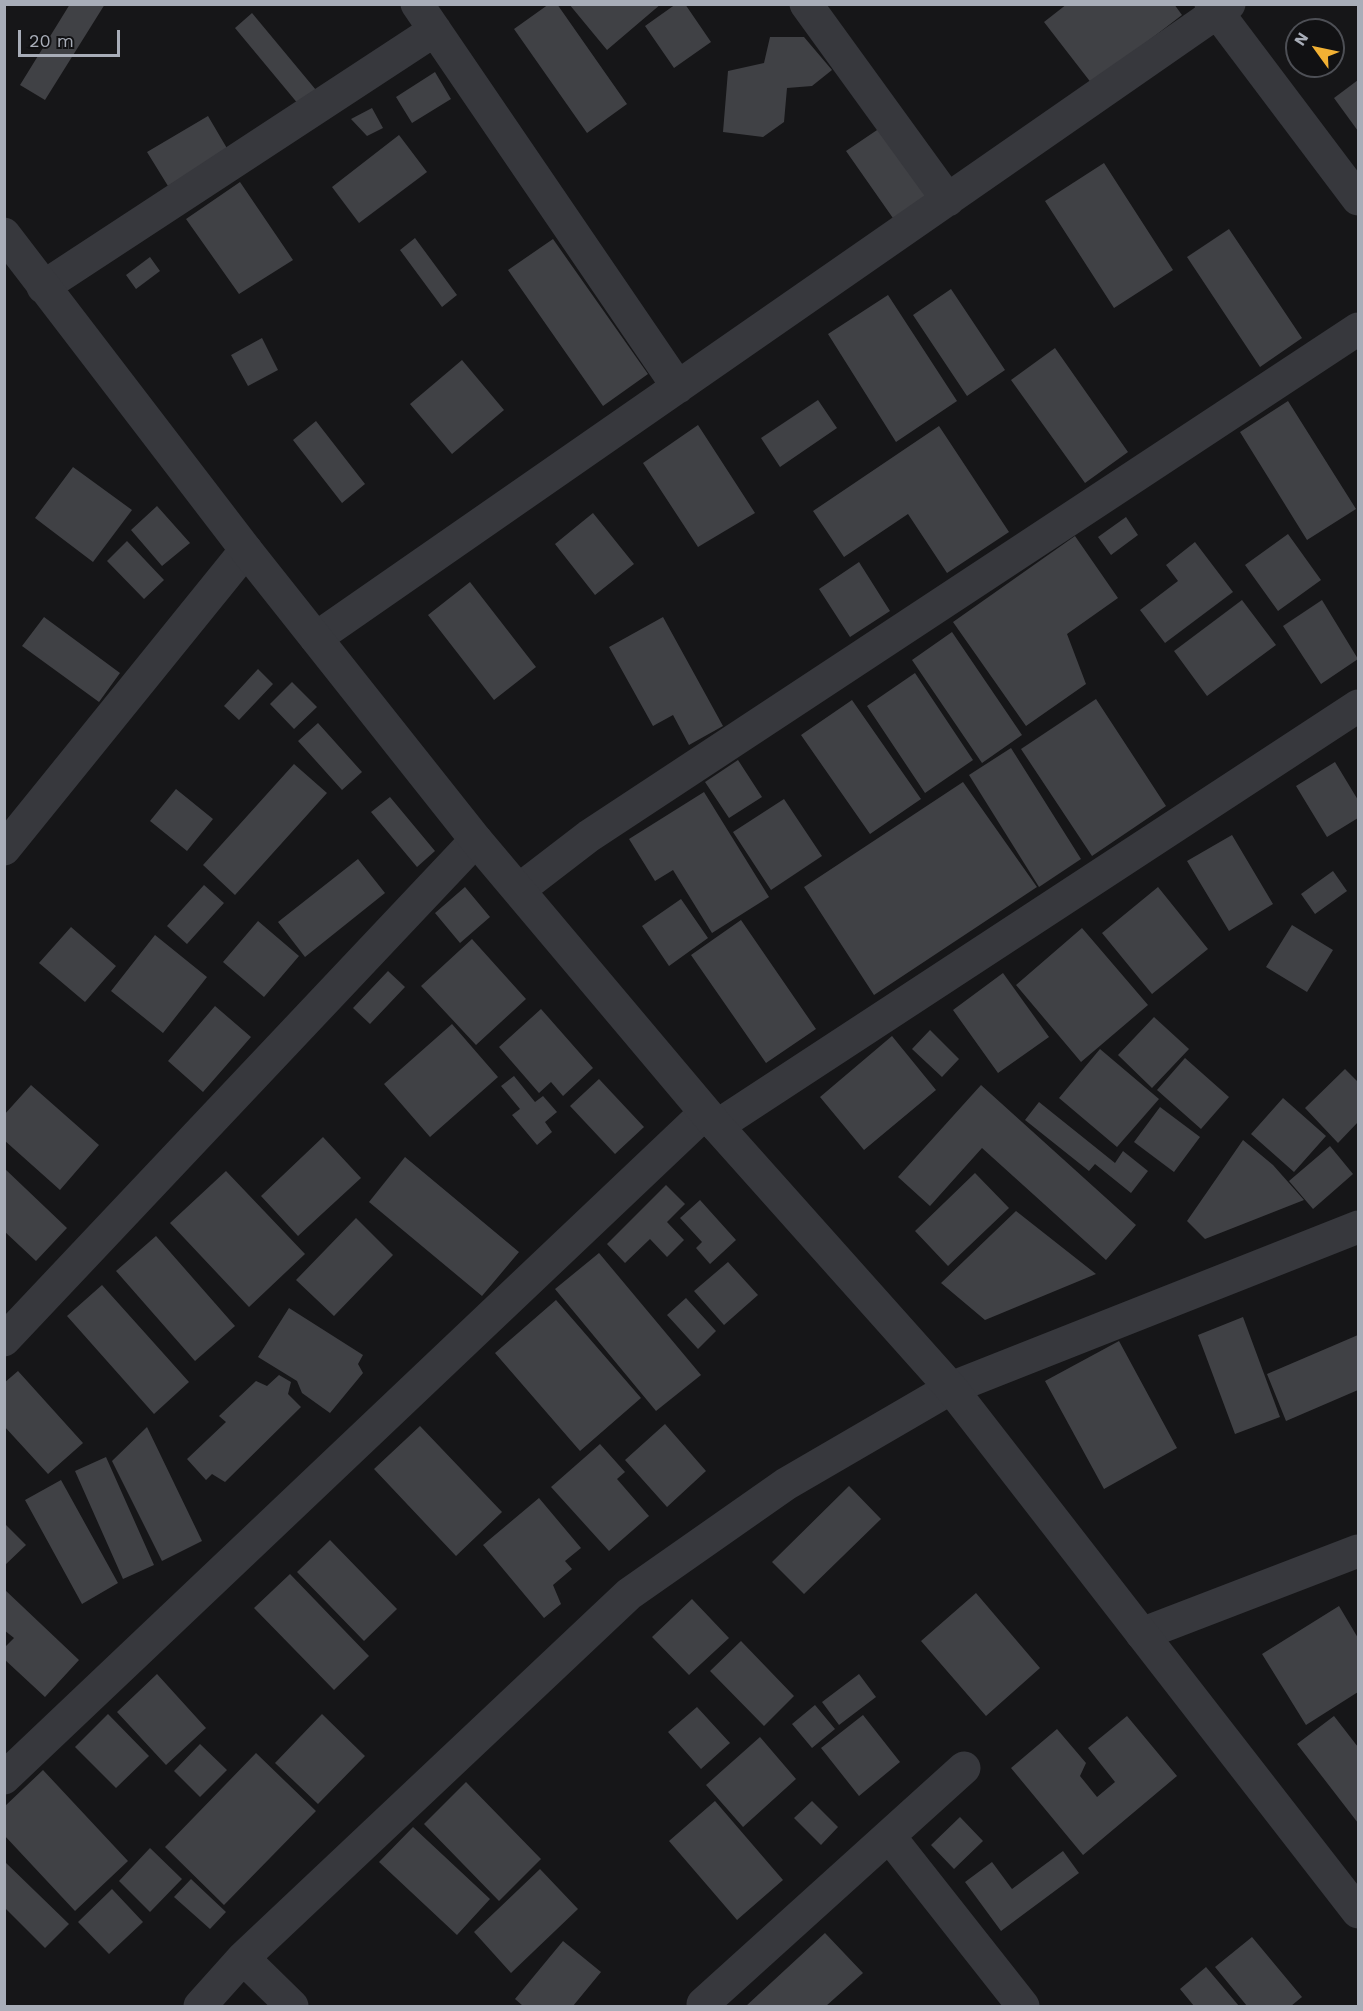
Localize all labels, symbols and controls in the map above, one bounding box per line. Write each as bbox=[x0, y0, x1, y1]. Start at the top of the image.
scale bar bbox=[21, 18, 123, 56]
north arrow bbox=[1285, 18, 1345, 78]
text: N bbox=[1290, 29, 1312, 49]
text: 20 m bbox=[29, 30, 74, 51]

